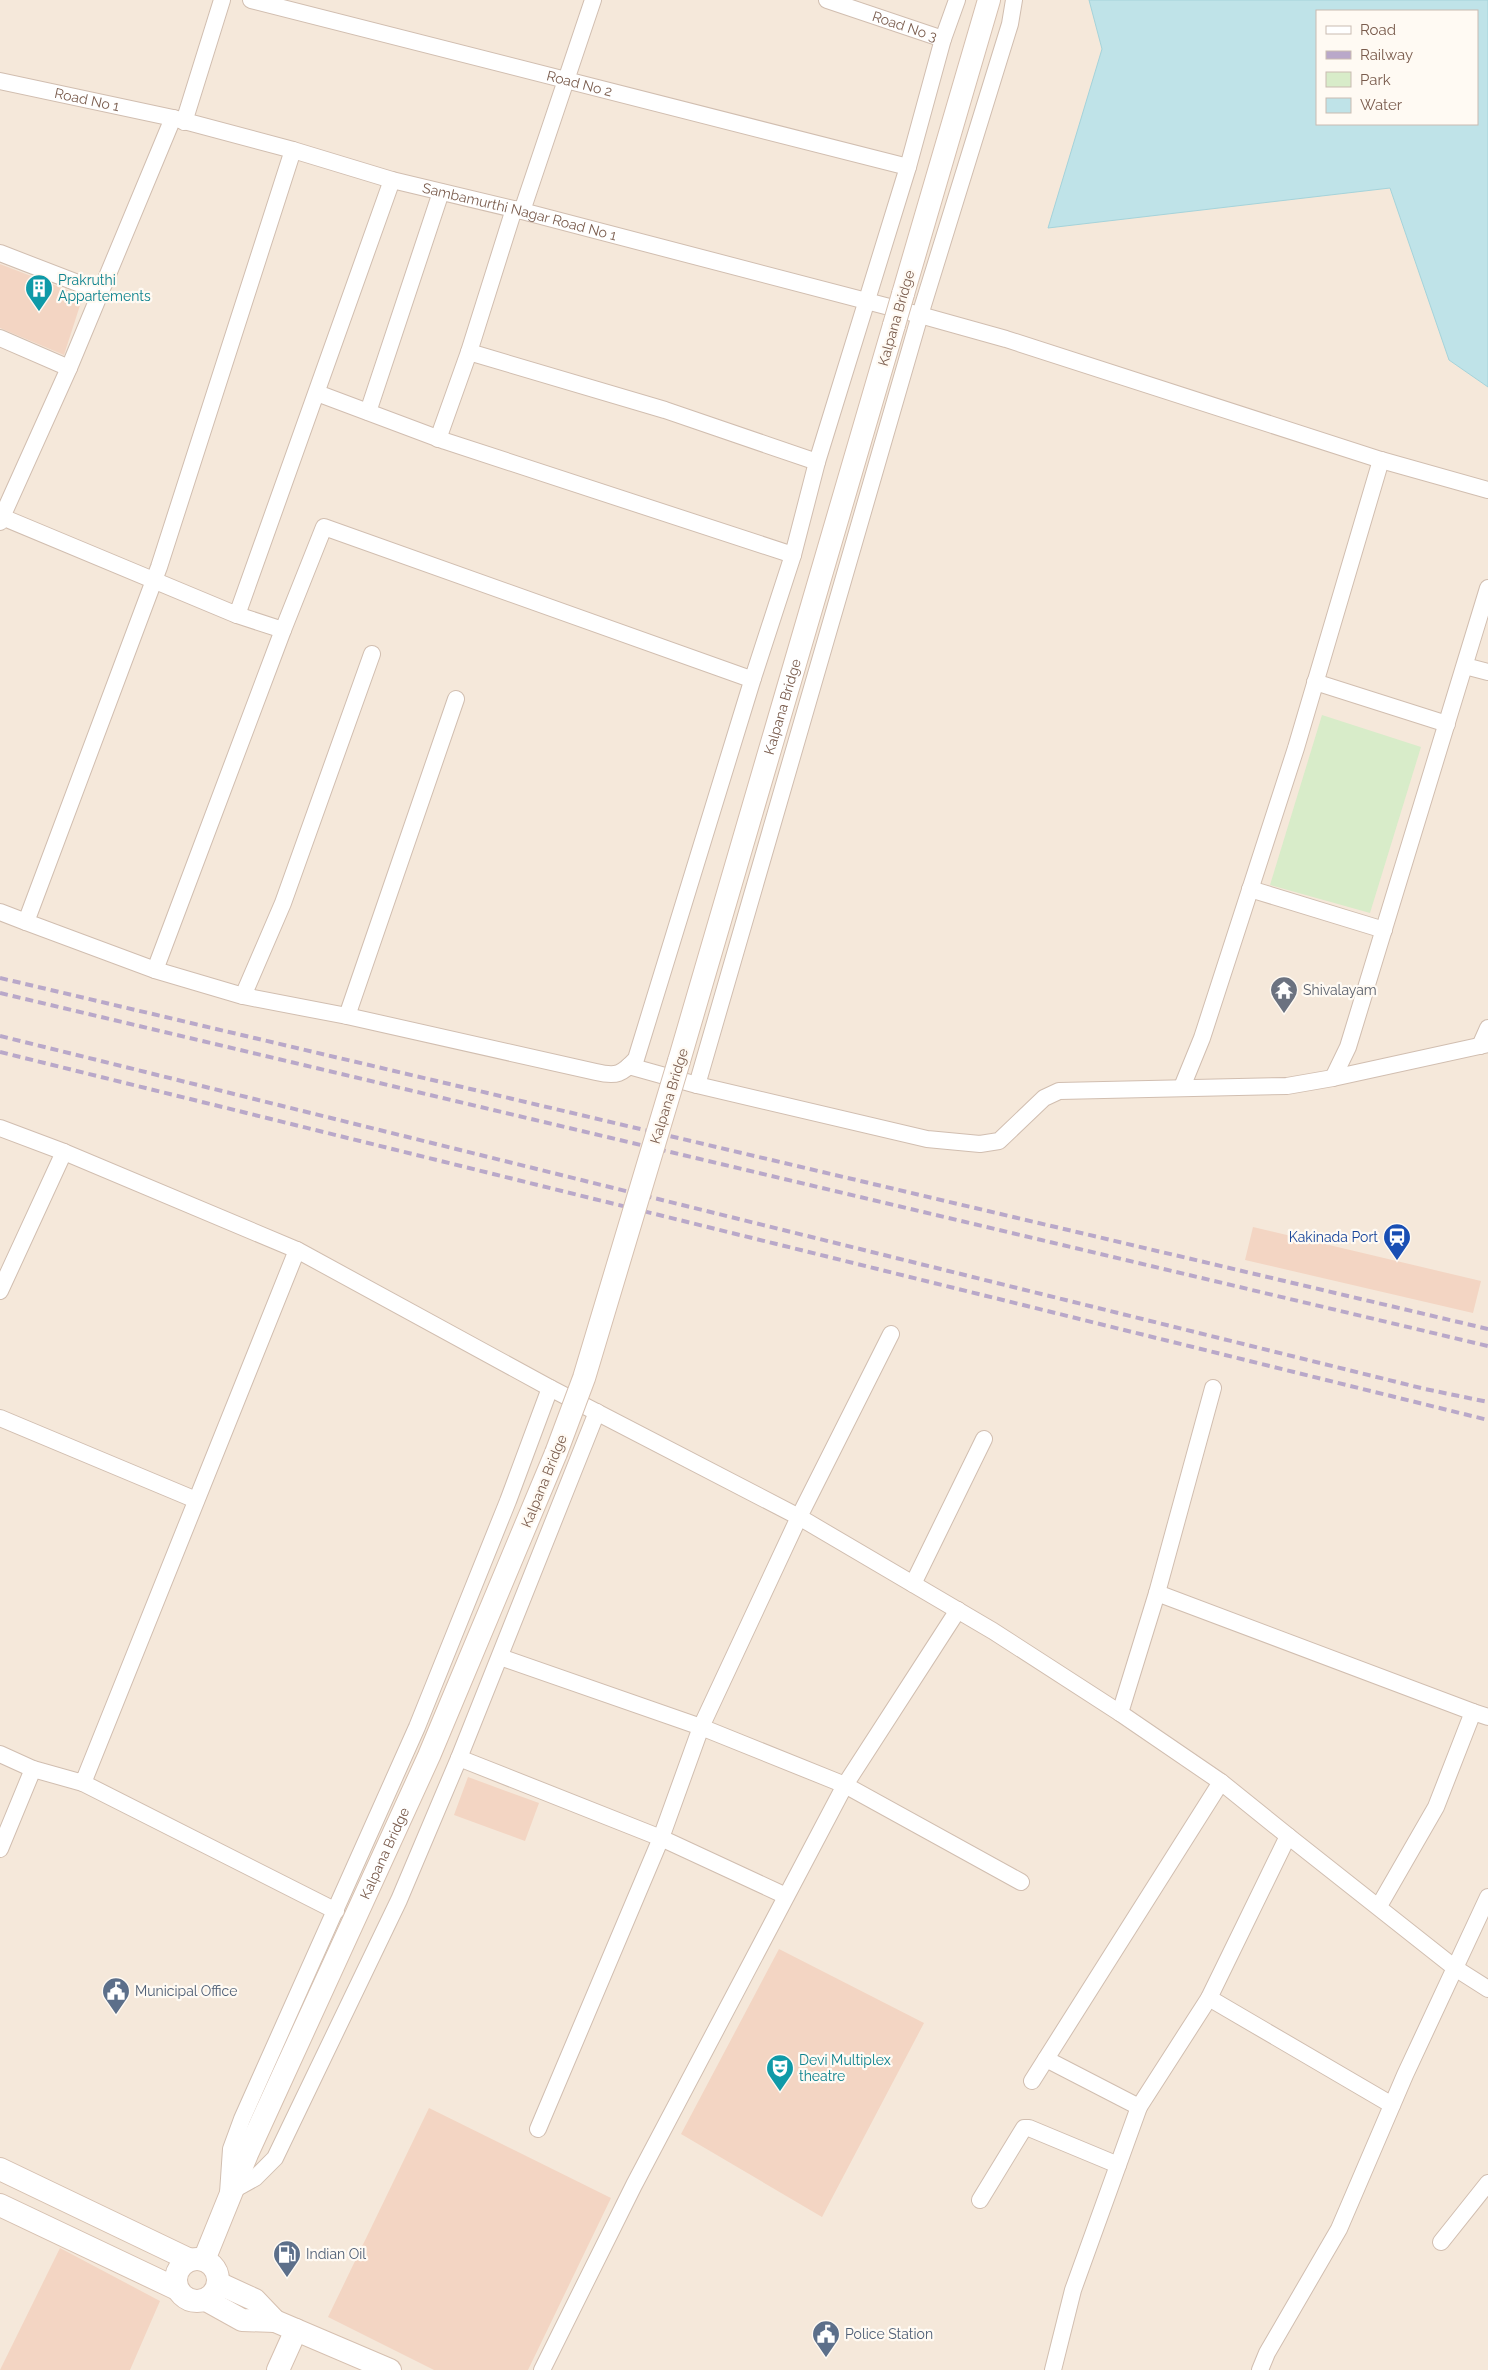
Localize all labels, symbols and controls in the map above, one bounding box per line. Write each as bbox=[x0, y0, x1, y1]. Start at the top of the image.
street label: Road No 3 bbox=[870, 8, 939, 44]
legend bbox=[1316, 10, 1478, 125]
text: Road bbox=[1360, 21, 1396, 39]
text: Railway bbox=[1360, 46, 1413, 64]
street label: Road No 2 bbox=[545, 67, 614, 100]
text: Park bbox=[1360, 71, 1391, 89]
street label: Road No 1 bbox=[53, 85, 121, 114]
text: Water bbox=[1360, 96, 1403, 114]
street label: Sambamurthi Nagar Road No 1 bbox=[421, 180, 618, 243]
street label: Kalpana Bridge bbox=[875, 268, 917, 368]
place label: Prakruthi Appartements bbox=[58, 272, 151, 304]
building icon: Prakruthi Appartements bbox=[24, 273, 54, 312]
street label: Kalpana Bridge bbox=[761, 657, 804, 757]
temple icon: Shivalayam bbox=[1269, 975, 1299, 1014]
place label: Shivalayam bbox=[1303, 982, 1377, 998]
street label: Kalpana Bridge bbox=[647, 1046, 691, 1146]
station icon: Kakinada Port bbox=[1382, 1222, 1412, 1261]
place label: Kakinada Port bbox=[1289, 1229, 1378, 1245]
street label: Kalpana Bridge bbox=[518, 1432, 570, 1530]
street label: Kalpana Bridge bbox=[357, 1805, 412, 1902]
public building icon: Municipal Office bbox=[101, 1976, 131, 2015]
place label: Municipal Office bbox=[135, 1983, 237, 1999]
place label: Devi Multiplex theatre bbox=[799, 2052, 891, 2084]
theatre icon: Devi Multiplex theatre bbox=[765, 2053, 795, 2092]
fuel station icon: Indian Oil bbox=[272, 2239, 302, 2278]
place label: Indian Oil bbox=[306, 2246, 366, 2262]
public building icon: Police Station bbox=[811, 2319, 841, 2358]
place label: Police Station bbox=[845, 2326, 933, 2342]

